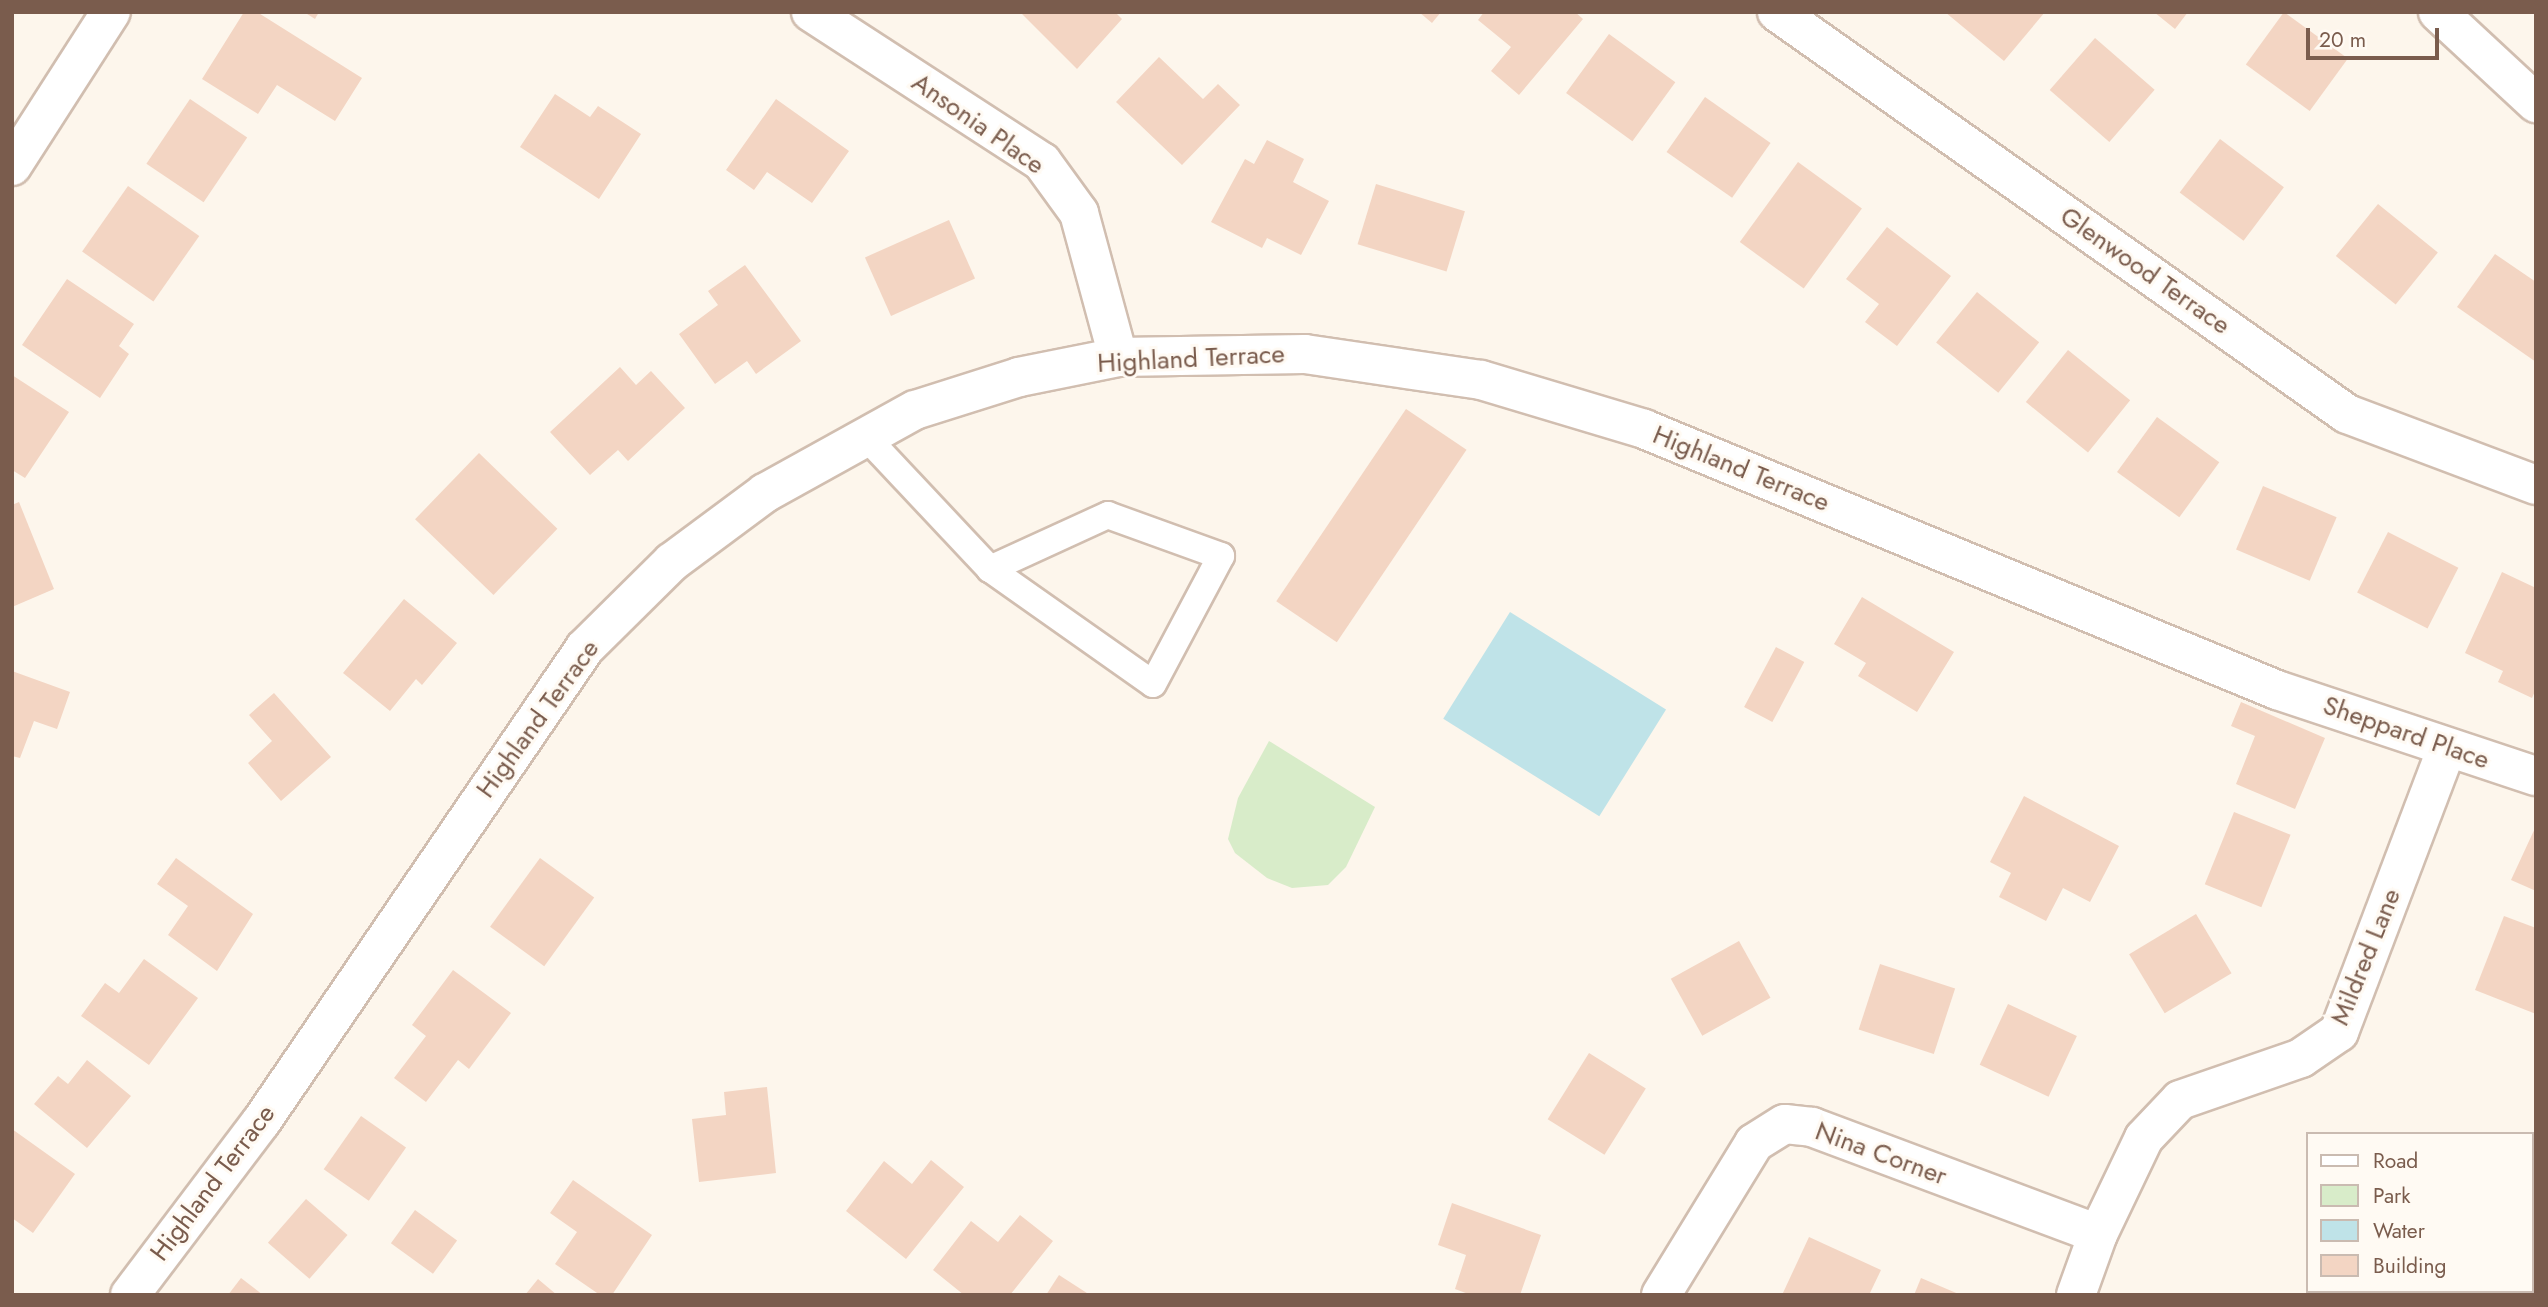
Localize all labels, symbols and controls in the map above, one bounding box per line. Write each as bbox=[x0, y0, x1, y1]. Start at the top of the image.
scale bar bbox=[2310, 14, 2443, 58]
text: 20 m bbox=[2319, 25, 2366, 55]
street label: Ansonia Place bbox=[906, 67, 1050, 181]
street label: Glenwood Terrace bbox=[2054, 201, 2236, 341]
street label: Highland Terrace bbox=[1097, 339, 1285, 379]
street label: Highland Terrace bbox=[1648, 419, 1834, 519]
street label: Highland Terrace bbox=[470, 634, 606, 804]
street label: Sheppard Place bbox=[2319, 690, 2493, 776]
street label: Mildred Lane bbox=[2324, 884, 2408, 1030]
street label: Highland Terrace bbox=[144, 1099, 282, 1267]
street label: Nina Corner bbox=[1811, 1116, 1951, 1192]
legend bbox=[2306, 1132, 2534, 1293]
text: Road bbox=[2373, 1146, 2418, 1176]
text: Park bbox=[2373, 1181, 2410, 1211]
text: Water bbox=[2373, 1216, 2425, 1246]
text: Building bbox=[2373, 1251, 2446, 1281]

